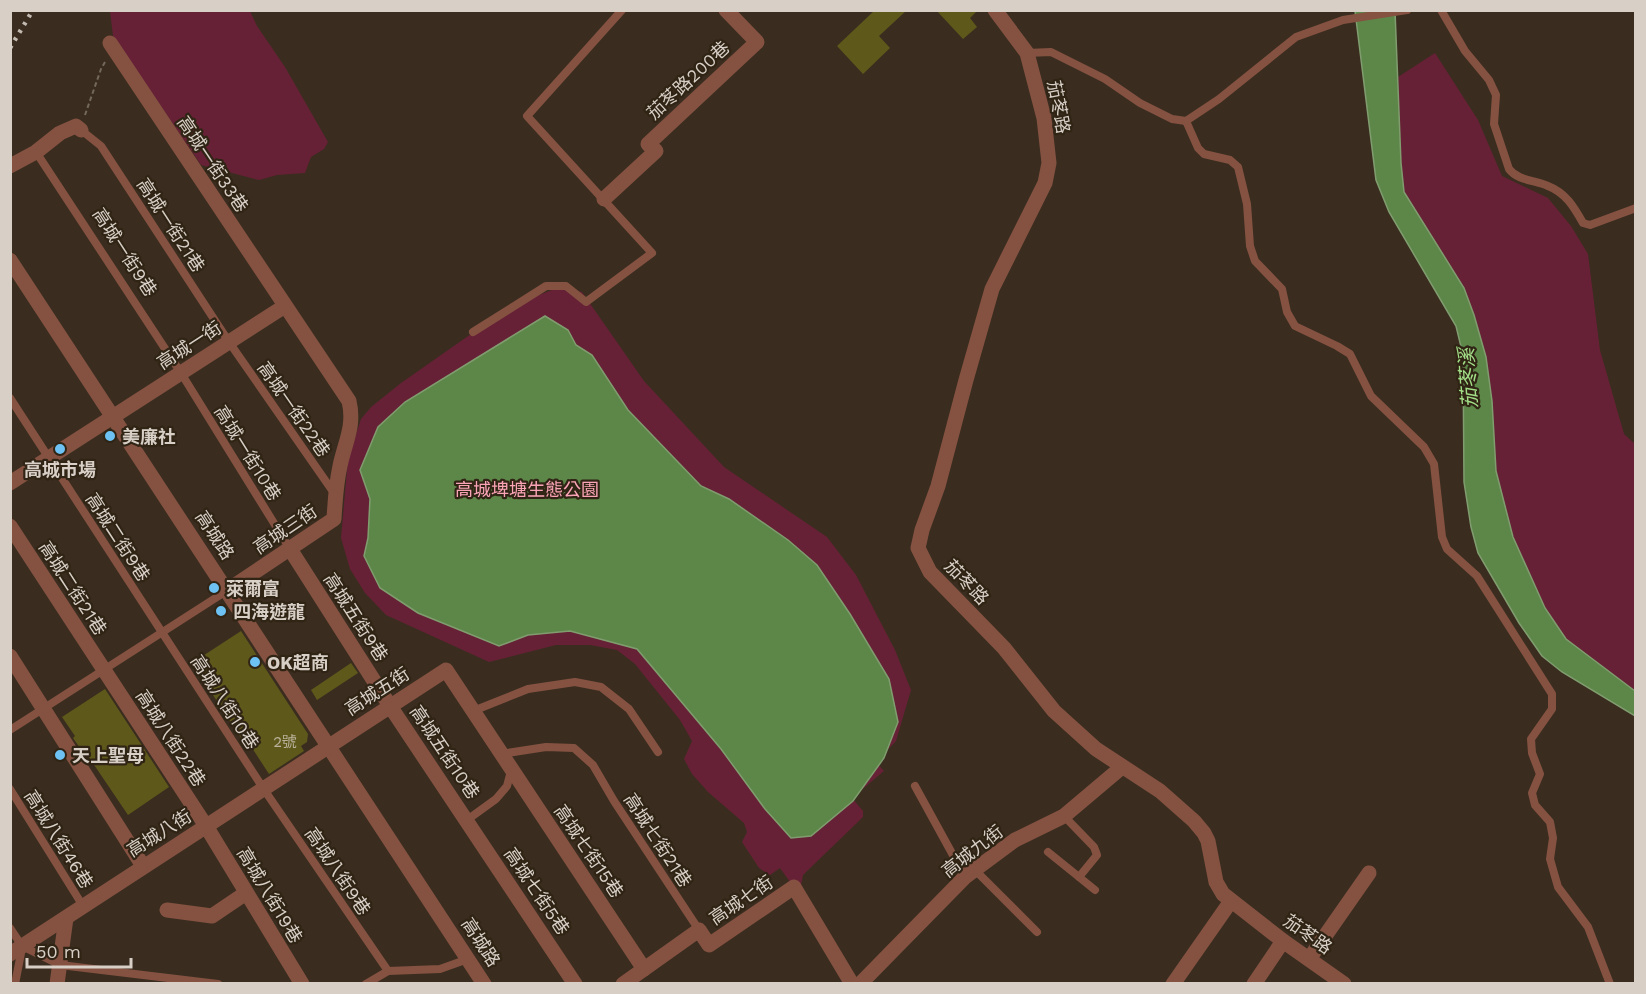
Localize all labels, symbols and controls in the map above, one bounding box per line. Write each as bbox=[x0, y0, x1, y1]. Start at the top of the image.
street label: 茄苳路200巷 bbox=[642, 37, 734, 123]
street label: 茄苳路 bbox=[1044, 78, 1074, 136]
street label: 高城一街33巷 bbox=[173, 112, 253, 216]
street label: 高城一街21巷 bbox=[133, 174, 209, 276]
street label: 高城一街9巷 bbox=[89, 204, 161, 300]
street label: 高城一街 bbox=[153, 317, 225, 373]
water label: 茄苳溪 bbox=[1454, 344, 1482, 409]
street label: 高城一街22巷 bbox=[254, 358, 334, 460]
street label: 高城一街10巷 bbox=[210, 402, 286, 504]
place label: 美廉社 bbox=[122, 426, 176, 447]
marker: 美廉社 bbox=[103, 429, 117, 443]
marker: 高城市場 bbox=[53, 442, 67, 456]
place label: 高城市場 bbox=[24, 459, 96, 480]
park label: 高城埤塘生態公園 bbox=[455, 479, 599, 500]
street label: 高城二街9巷 bbox=[82, 489, 154, 585]
street label: 高城三街 bbox=[249, 500, 321, 558]
street label: 高城路 bbox=[191, 507, 239, 563]
street label: 高城二街21巷 bbox=[35, 537, 111, 639]
street label: 茄苳路 bbox=[941, 555, 993, 609]
street label: 高城五街9巷 bbox=[320, 569, 392, 665]
place label: 萊爾富 bbox=[226, 578, 280, 599]
marker: 萊爾富 bbox=[207, 581, 221, 595]
place label: 四海遊龍 bbox=[233, 601, 305, 622]
marker: 四海遊龍 bbox=[214, 604, 228, 618]
street label: 高城八街10巷 bbox=[187, 651, 263, 753]
place label: OK超商 bbox=[267, 652, 329, 673]
marker: OK超商 bbox=[248, 655, 262, 669]
street label: 高城五街 bbox=[341, 663, 413, 719]
street label: 高城八街22巷 bbox=[132, 686, 210, 790]
street label: 高城五街10巷 bbox=[406, 701, 484, 803]
house number: 2號 bbox=[273, 733, 297, 751]
place label: 天上聖母 bbox=[72, 745, 144, 766]
marker: 天上聖母 bbox=[53, 748, 67, 762]
street label: 高城八街46巷 bbox=[20, 786, 98, 892]
street label: 高城七街21巷 bbox=[620, 789, 696, 891]
street label: 高城七街15巷 bbox=[550, 801, 628, 901]
street label: 高城八街 bbox=[123, 805, 195, 861]
street label: 高城九街 bbox=[937, 821, 1007, 881]
street label: 高城八街9巷 bbox=[301, 823, 375, 919]
street label: 高城八街19巷 bbox=[233, 843, 307, 947]
street label: 高城七街5巷 bbox=[500, 843, 574, 939]
street label: 高城七街 bbox=[705, 871, 777, 929]
street label: 茄苳路 bbox=[1280, 910, 1336, 958]
street label: 高城路 bbox=[457, 914, 505, 970]
scale bar bbox=[27, 931, 130, 969]
text: 50 m bbox=[36, 941, 81, 962]

